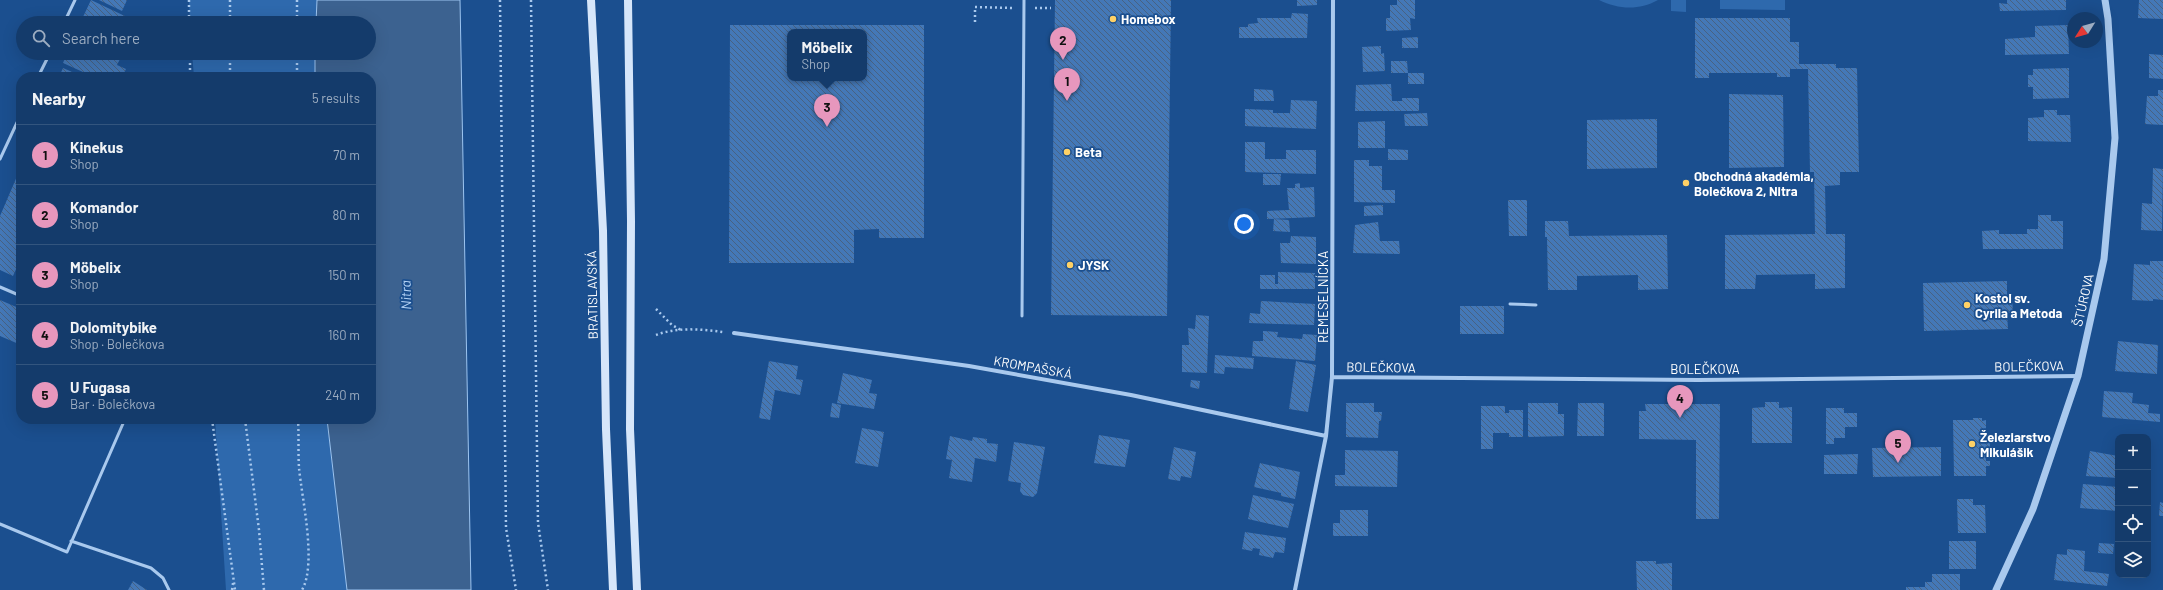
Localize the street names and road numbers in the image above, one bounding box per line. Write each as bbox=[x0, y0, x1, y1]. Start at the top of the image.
street label: BRATISLAVSKÁ bbox=[583, 251, 601, 339]
street label: REMESELNÍCKA bbox=[1315, 251, 1331, 343]
street label: ŠTÚROVA bbox=[2069, 272, 2097, 328]
street label: KROMPAŠSKÁ bbox=[992, 352, 1074, 382]
street label: BOLEČKOVA bbox=[1994, 357, 2064, 375]
street label: BOLEČKOVA bbox=[1346, 358, 1416, 376]
street label: BOLEČKOVA bbox=[1670, 361, 1740, 377]

